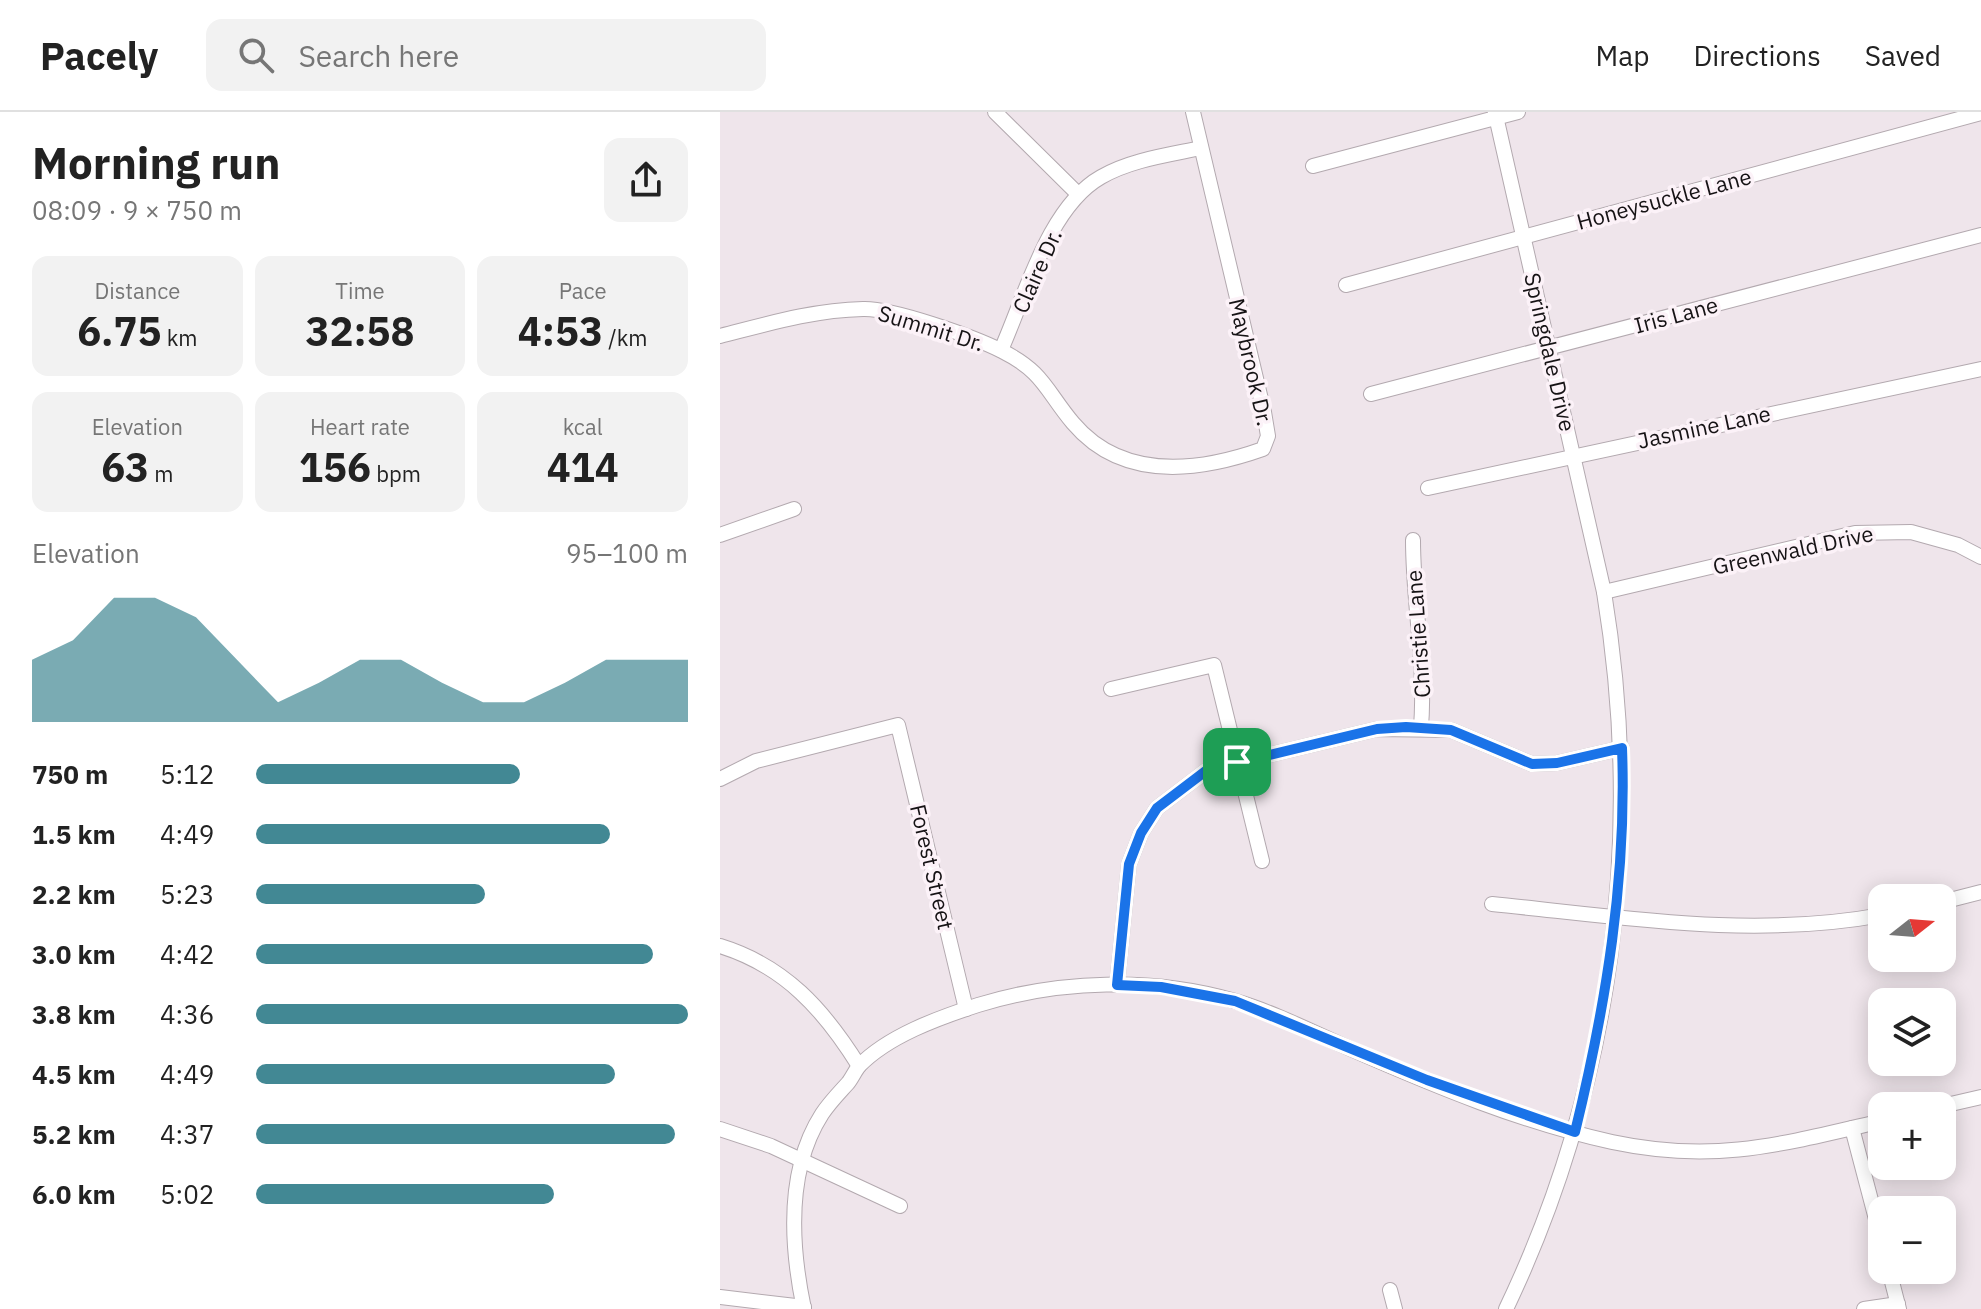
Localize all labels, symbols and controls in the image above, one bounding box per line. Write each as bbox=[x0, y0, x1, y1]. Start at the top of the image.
search box bbox=[206, 19, 766, 91]
text: Pacely bbox=[40, 31, 158, 80]
icon: search bbox=[234, 33, 278, 77]
text: Search here bbox=[298, 36, 459, 75]
text: Map bbox=[1595, 37, 1649, 74]
text: Directions bbox=[1693, 37, 1821, 74]
text: Saved bbox=[1865, 37, 1941, 74]
text: Morning run bbox=[32, 134, 281, 191]
button: share bbox=[604, 138, 688, 222]
street label: Honeysuckle Lane bbox=[1573, 161, 1754, 236]
text: 08:09 · 9 × 750 m bbox=[32, 193, 242, 227]
street label: Claire Dr. bbox=[1005, 224, 1068, 317]
street label: Springdale Drive bbox=[1518, 270, 1583, 434]
text: Distance bbox=[94, 276, 180, 305]
text: Time bbox=[335, 276, 385, 305]
text: Pace bbox=[559, 276, 607, 305]
street label: Iris Lane bbox=[1631, 289, 1721, 340]
street label: Maybrook Dr. bbox=[1223, 295, 1280, 428]
street label: Summit Dr. bbox=[875, 298, 988, 357]
text: 6.75 bbox=[77, 305, 162, 357]
text: 32:58 bbox=[305, 305, 415, 357]
text: 4:53 bbox=[518, 305, 603, 357]
text: km bbox=[162, 323, 198, 352]
text: /km bbox=[603, 323, 647, 352]
street label: Jasmine Lane bbox=[1635, 398, 1773, 455]
text: Elevation bbox=[92, 412, 183, 441]
text: Heart rate bbox=[310, 412, 410, 441]
text: kcal bbox=[563, 412, 603, 441]
text: 63 bbox=[101, 441, 149, 493]
text: 156 bbox=[299, 441, 371, 493]
text: 414 bbox=[547, 441, 619, 493]
text: m bbox=[149, 459, 174, 488]
text: bpm bbox=[371, 459, 421, 488]
street label: Greenwald Drive bbox=[1710, 518, 1876, 581]
text: Elevation bbox=[32, 536, 140, 570]
text: 95–100 m bbox=[566, 536, 688, 570]
street label: Christie Lane bbox=[1399, 569, 1436, 699]
pin bbox=[1203, 728, 1271, 796]
icon: arrive bbox=[1215, 740, 1259, 784]
text: 750 m bbox=[32, 757, 108, 791]
text: 5:12 bbox=[160, 757, 214, 791]
street label: Forest Street bbox=[904, 801, 961, 932]
text: 1.5 km bbox=[32, 817, 116, 851]
text: 4:49 bbox=[160, 817, 214, 851]
text: 2.2 km bbox=[32, 877, 116, 911]
text: 5:23 bbox=[160, 877, 214, 911]
north arrow bbox=[1868, 884, 1956, 972]
map controls bbox=[1868, 884, 1956, 1284]
text: 3.0 km bbox=[32, 937, 116, 971]
text: 4:42 bbox=[160, 937, 214, 971]
button: layers bbox=[1868, 988, 1956, 1076]
text: 3.8 km bbox=[32, 997, 116, 1031]
text: 4:36 bbox=[160, 997, 214, 1031]
text: 4.5 km bbox=[32, 1057, 116, 1091]
text: 4:49 bbox=[160, 1057, 214, 1091]
button: + bbox=[1868, 1092, 1956, 1180]
text: 5.2 km bbox=[32, 1117, 116, 1151]
text: 4:37 bbox=[160, 1117, 214, 1151]
text: 6.0 km bbox=[32, 1177, 116, 1211]
text: 5:02 bbox=[160, 1177, 214, 1211]
button: − bbox=[1868, 1196, 1956, 1284]

